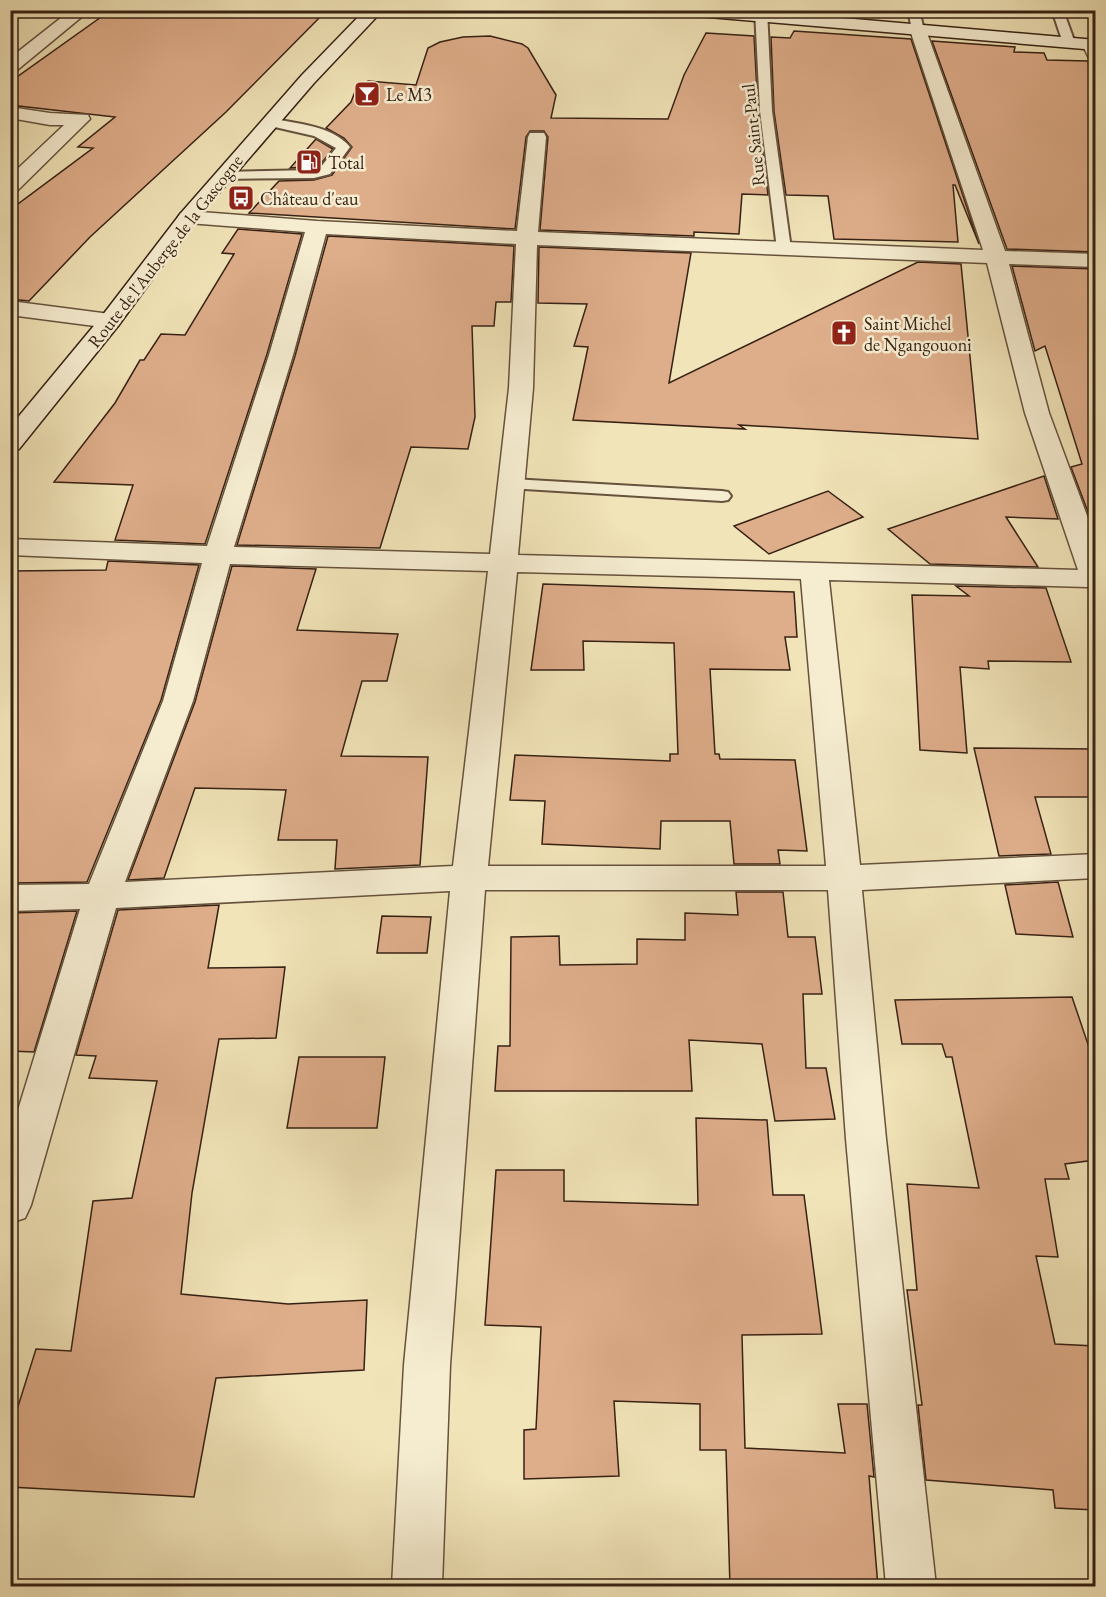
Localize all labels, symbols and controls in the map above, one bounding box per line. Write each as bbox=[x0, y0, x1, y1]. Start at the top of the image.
bar icon: Le M3 bbox=[352, 79, 382, 109]
place label: Le M3 bbox=[386, 83, 432, 106]
street label: Rue Saint-Paul bbox=[736, 83, 770, 187]
fuel station icon: Total bbox=[294, 147, 324, 177]
street label: Route de l'Auberge de la Gascogne bbox=[82, 150, 248, 352]
place label: Total bbox=[328, 151, 364, 174]
bus stop icon: Château d'eau bbox=[226, 183, 256, 213]
place label: Château d'eau bbox=[260, 187, 359, 210]
place label: Saint Michel de Ngangouoni bbox=[864, 312, 972, 356]
church icon: Saint Michel de Ngangouoni bbox=[829, 318, 859, 348]

